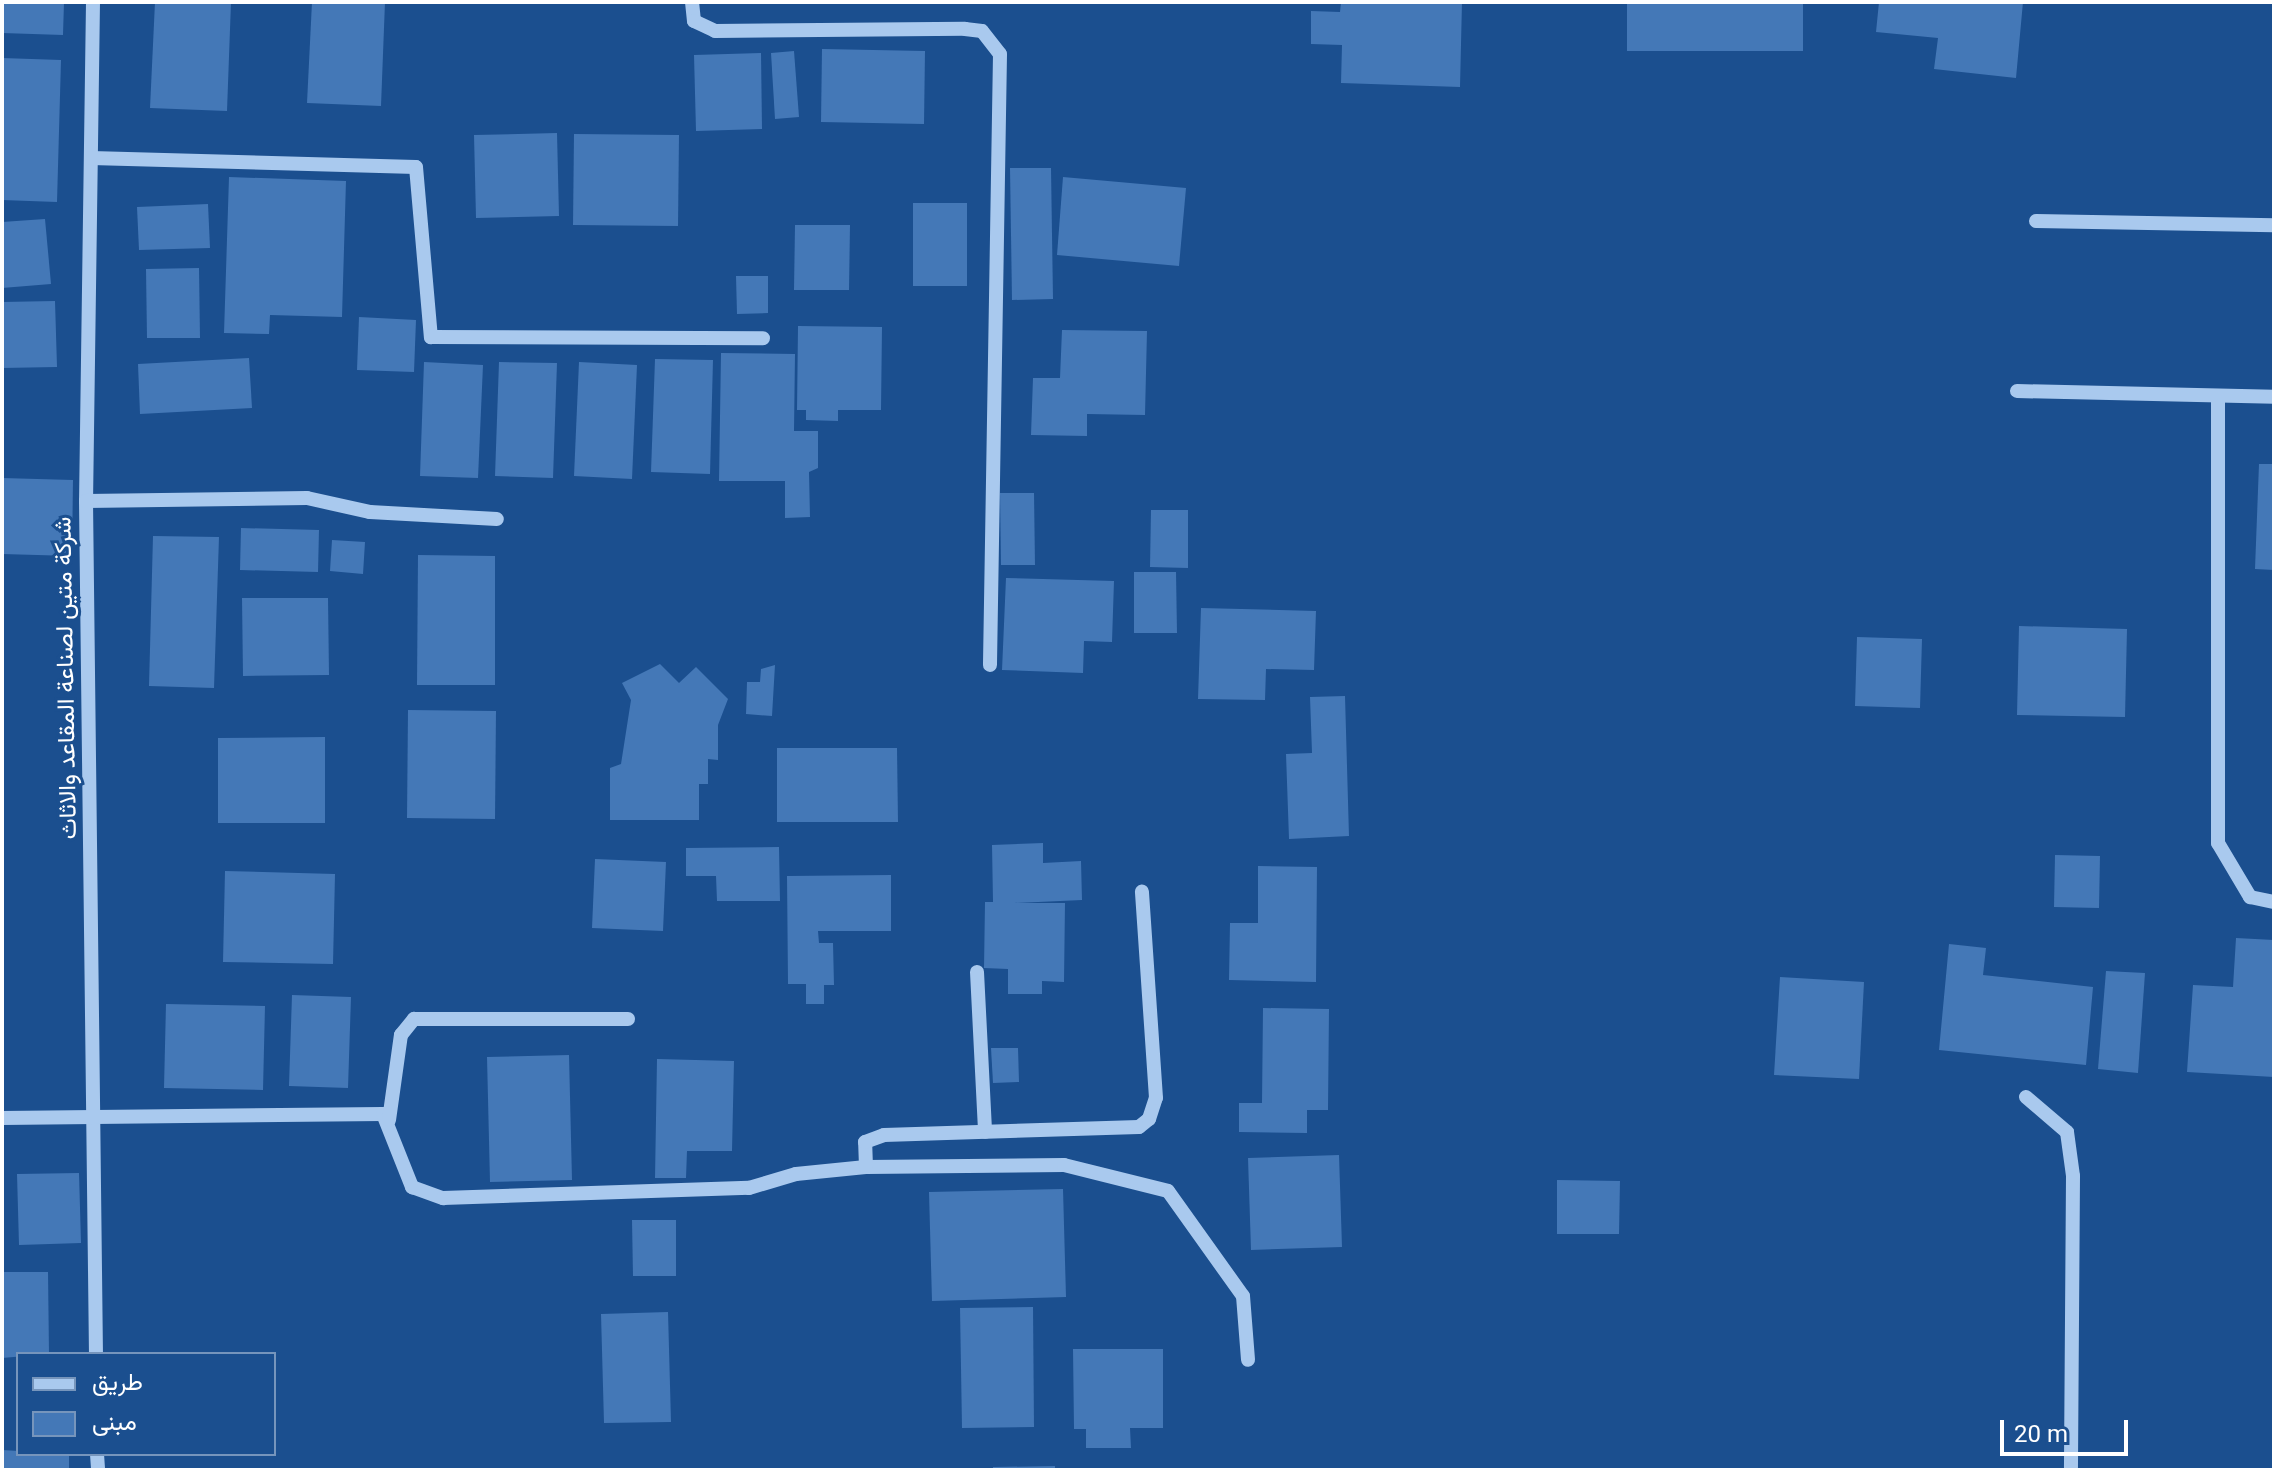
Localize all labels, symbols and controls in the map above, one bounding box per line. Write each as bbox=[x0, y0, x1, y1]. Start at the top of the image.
street label: شركة متين لصناعة المقاعد والاثاث bbox=[49, 516, 83, 840]
legend bbox=[16, 1352, 276, 1456]
text: طريق bbox=[92, 1368, 143, 1396]
scale bar bbox=[2004, 1404, 2132, 1454]
text: مبنى bbox=[92, 1408, 137, 1436]
text: 20 m bbox=[2014, 1420, 2068, 1448]

